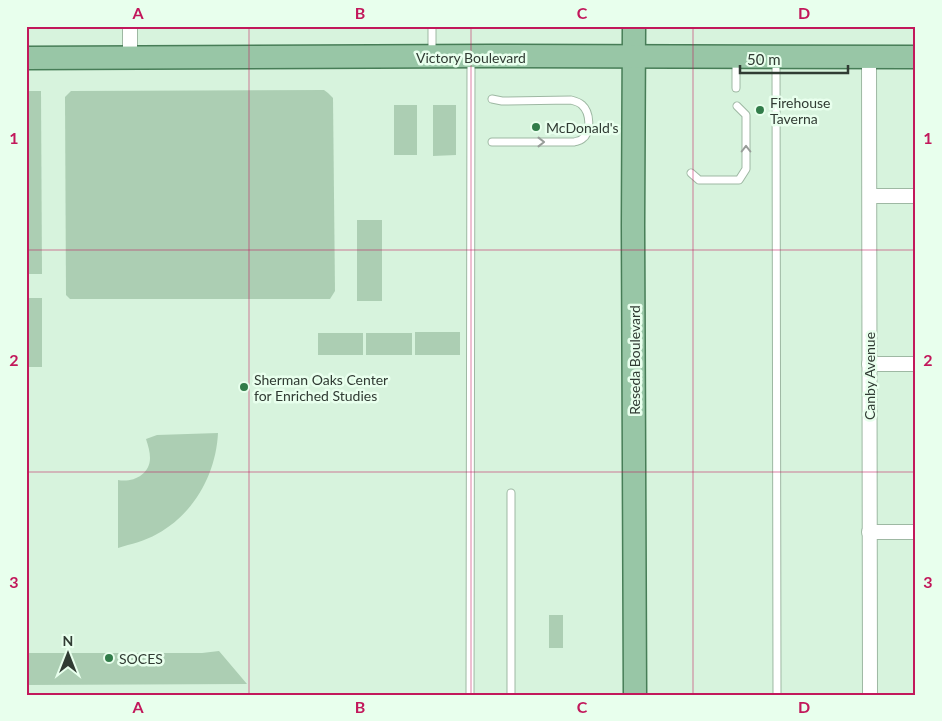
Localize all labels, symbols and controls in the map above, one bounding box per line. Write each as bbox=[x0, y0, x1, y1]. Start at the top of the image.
text: A bbox=[131, 3, 144, 22]
text: B bbox=[355, 3, 365, 22]
text: C bbox=[577, 3, 588, 22]
text: D bbox=[798, 3, 810, 22]
scale bar bbox=[740, 42, 847, 74]
street label: Victory Boulevard bbox=[416, 49, 526, 66]
text: 50 m bbox=[747, 50, 781, 68]
place label: Firehouse Taverna bbox=[770, 94, 830, 127]
marker: Firehouse Taverna bbox=[754, 104, 766, 116]
place label: McDonald's bbox=[546, 119, 619, 136]
marker: McDonald's bbox=[530, 121, 542, 133]
text: 1 bbox=[9, 128, 19, 147]
text: 1 bbox=[923, 128, 933, 147]
one-way arrow bbox=[538, 137, 545, 147]
one-way arrow bbox=[741, 144, 751, 152]
street label: Reseda Boulevard bbox=[626, 305, 643, 415]
street label: Canby Avenue bbox=[861, 332, 878, 420]
text: 2 bbox=[9, 350, 19, 369]
text: 2 bbox=[923, 350, 933, 369]
place label: Sherman Oaks Center for Enriched Studies bbox=[254, 371, 388, 404]
marker: Sherman Oaks Center for Enriched Studies bbox=[238, 381, 250, 393]
text: 3 bbox=[9, 572, 19, 591]
text: 3 bbox=[923, 572, 933, 591]
north arrow bbox=[42, 628, 92, 678]
text: N bbox=[63, 632, 73, 649]
place label: SOCES bbox=[119, 650, 163, 667]
marker: SOCES bbox=[103, 652, 115, 664]
text: A bbox=[131, 697, 144, 716]
text: B bbox=[355, 697, 365, 716]
text: C bbox=[577, 697, 588, 716]
text: D bbox=[798, 697, 810, 716]

